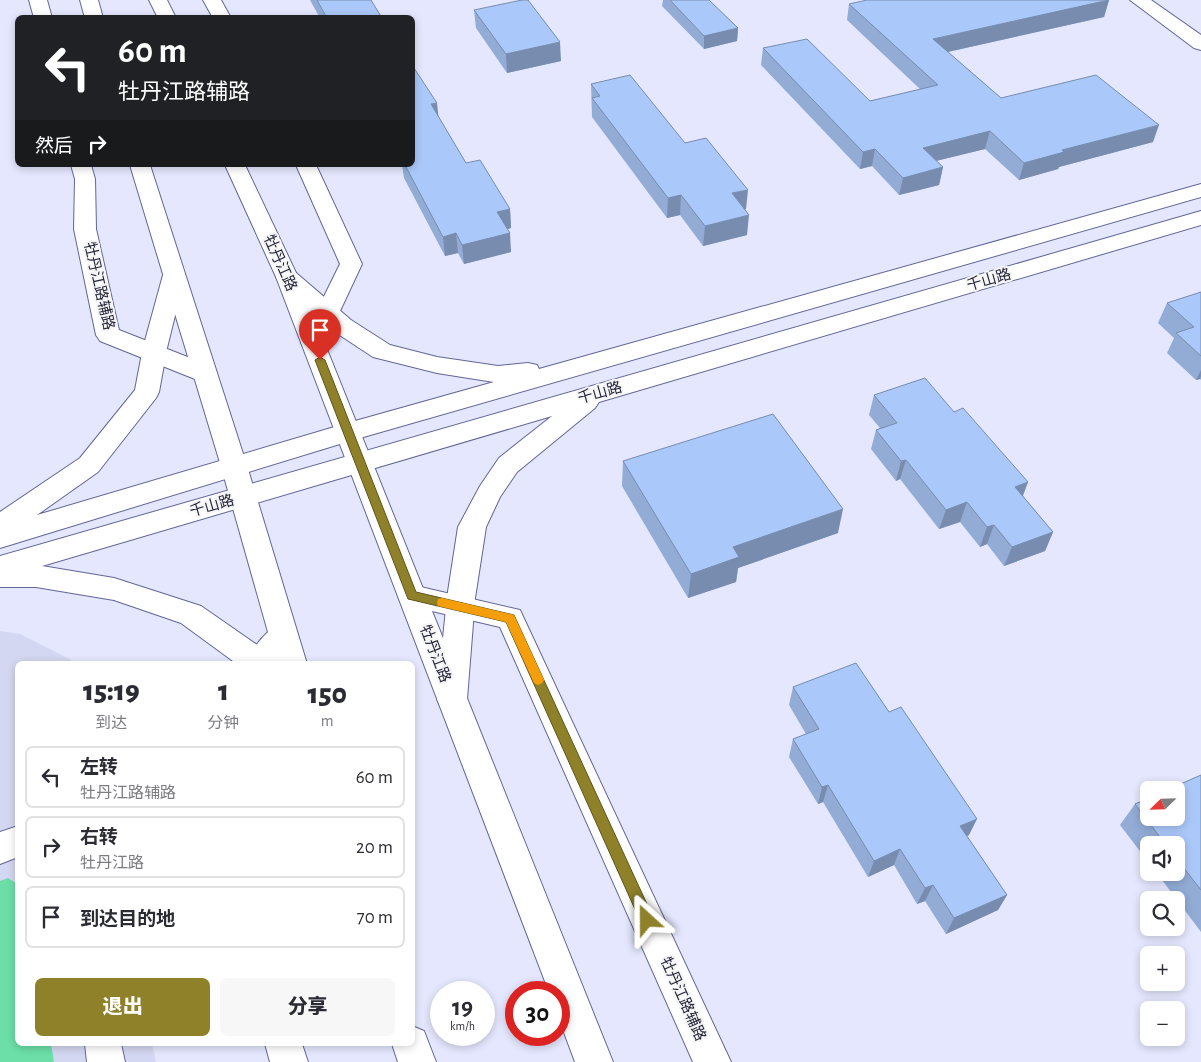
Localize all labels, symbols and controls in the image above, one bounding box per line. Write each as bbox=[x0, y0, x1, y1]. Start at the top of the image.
text: 60 m bbox=[118, 34, 187, 69]
icon: left bbox=[35, 35, 100, 100]
text: 牡丹江路辅路 bbox=[118, 81, 250, 103]
icon: right bbox=[83, 130, 111, 158]
text: 然后 bbox=[35, 137, 73, 156]
street label: 牡丹江路 bbox=[261, 232, 300, 293]
street label: 牡丹江路辅路 bbox=[82, 240, 117, 332]
street label: 千山路 bbox=[965, 266, 1013, 293]
pin bbox=[299, 309, 341, 360]
icon: arrive bbox=[306, 316, 334, 344]
street label: 千山路 bbox=[576, 379, 624, 406]
street label: 千山路 bbox=[188, 492, 236, 519]
street label: 牡丹江路 bbox=[417, 623, 454, 685]
text: 15:19 bbox=[83, 676, 140, 706]
text: 1 bbox=[218, 676, 229, 706]
text: 150 bbox=[307, 679, 347, 709]
text: m bbox=[321, 713, 334, 729]
text: 到达 bbox=[95, 715, 127, 731]
text: 分钟 bbox=[207, 715, 240, 731]
text: 左转 bbox=[80, 758, 118, 777]
icon: left bbox=[37, 763, 65, 791]
text: 60 m bbox=[356, 768, 393, 787]
north arrow bbox=[1140, 781, 1185, 826]
map controls bbox=[1140, 781, 1185, 1046]
text: 牡丹江路辅路 bbox=[80, 785, 176, 801]
text: 右转 bbox=[80, 828, 118, 847]
icon: right bbox=[37, 833, 65, 861]
button: sound bbox=[1140, 836, 1185, 881]
text: 20 m bbox=[356, 838, 393, 857]
text: 牡丹江路 bbox=[80, 855, 144, 871]
button: search bbox=[1140, 891, 1185, 936]
position arrow bbox=[620, 893, 672, 945]
icon: arrive bbox=[37, 903, 65, 931]
text: 70 m bbox=[357, 908, 393, 927]
text: 到达目的地 bbox=[80, 910, 175, 929]
button: + bbox=[1140, 946, 1185, 991]
street label: 牡丹江路辅路 bbox=[658, 954, 709, 1043]
button: 退出 bbox=[35, 978, 210, 1036]
button: 分享 bbox=[220, 978, 395, 1036]
speed limit sign: 30 bbox=[505, 981, 570, 1046]
text: 19 bbox=[452, 995, 473, 1020]
button: − bbox=[1140, 1001, 1185, 1046]
text: km/h bbox=[450, 1020, 475, 1032]

